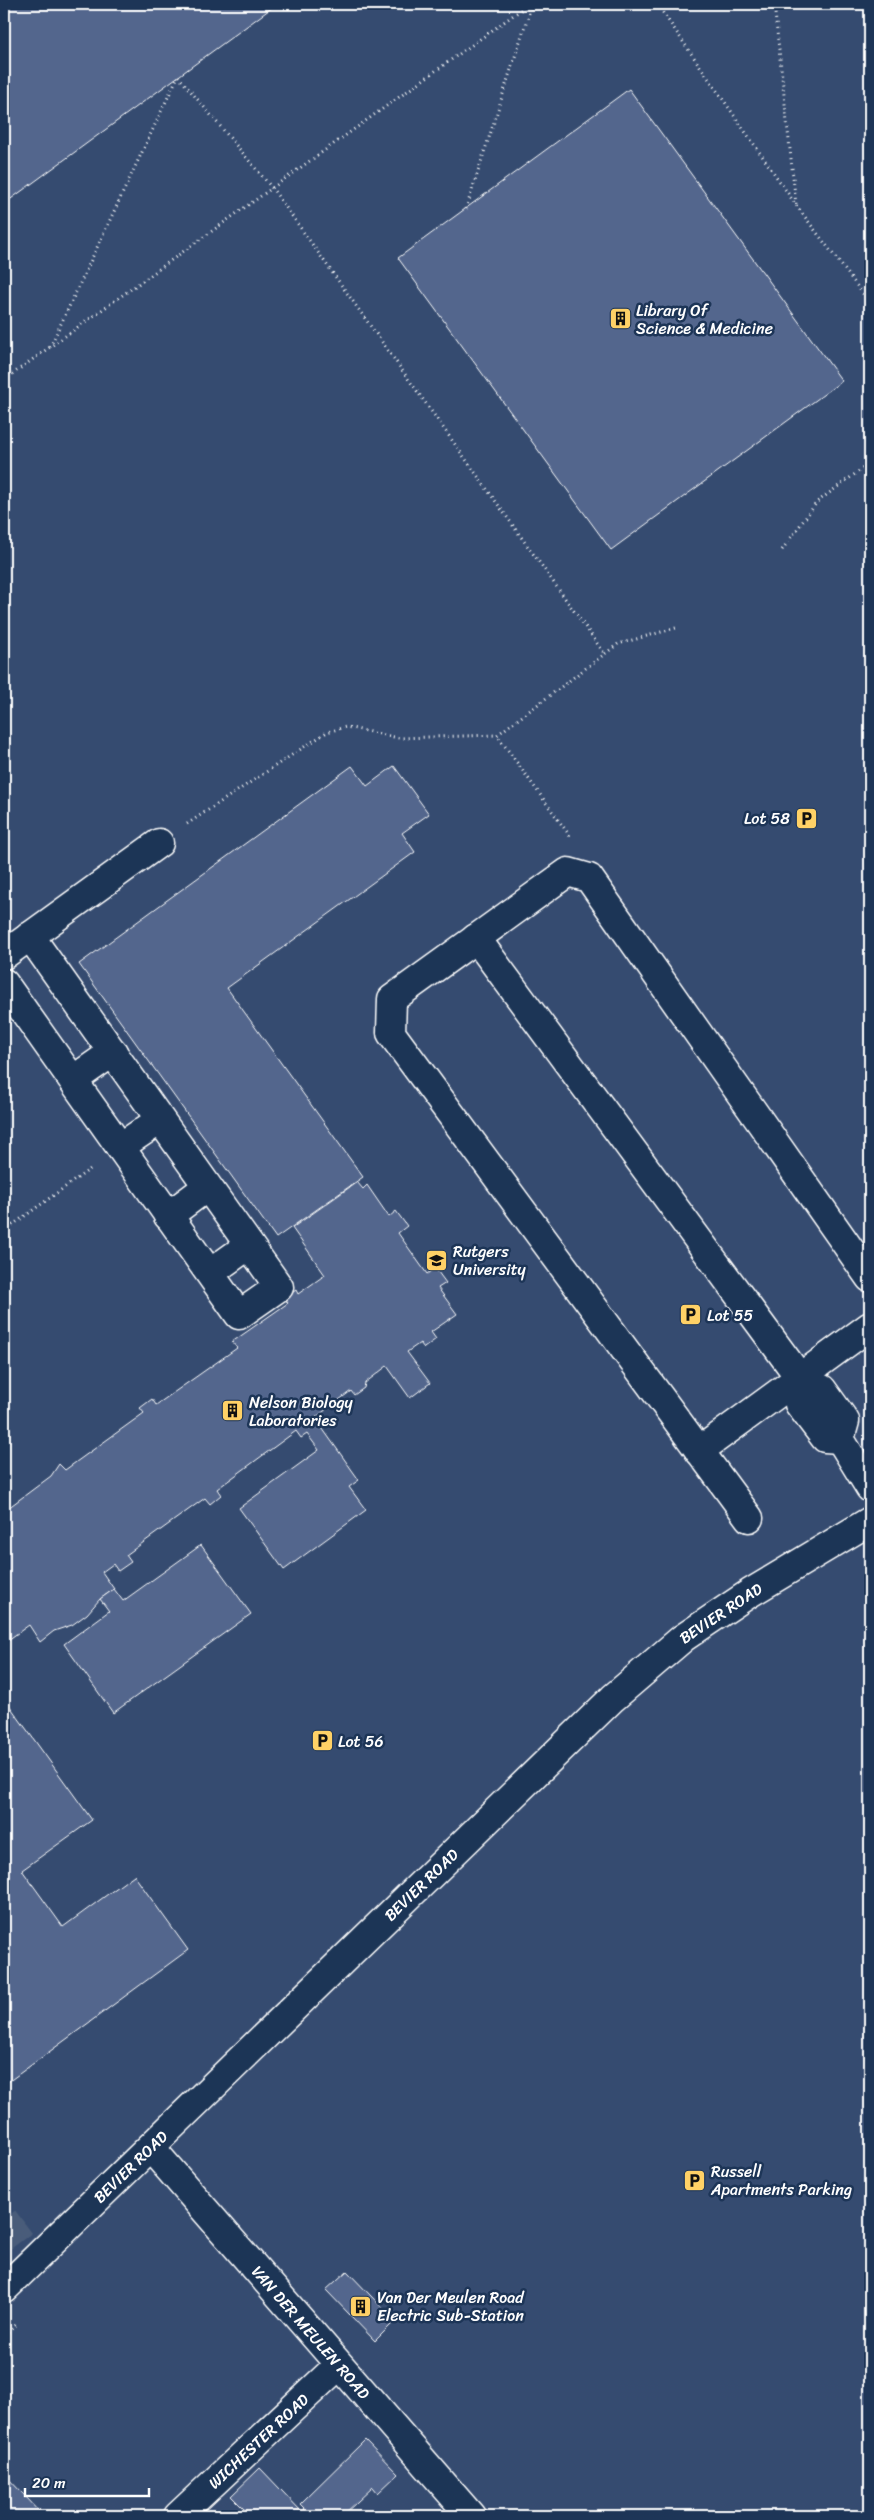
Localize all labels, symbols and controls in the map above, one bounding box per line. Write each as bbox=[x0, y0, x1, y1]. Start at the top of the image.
place label: Library Of Science & Medicine bbox=[636, 296, 773, 343]
building icon: Library Of Science & Medicine bbox=[608, 307, 632, 331]
place label: Lot 58 bbox=[744, 804, 790, 833]
parking icon: Lot 58 bbox=[794, 806, 818, 830]
place label: Rutgers University bbox=[453, 1237, 527, 1284]
school or university icon: Rutgers University bbox=[425, 1248, 449, 1272]
place label: Lot 55 bbox=[707, 1301, 753, 1330]
parking icon: Lot 55 bbox=[679, 1303, 703, 1327]
place label: Nelson Biology Laboratories bbox=[249, 1388, 354, 1435]
building icon: Nelson Biology Laboratories bbox=[221, 1399, 245, 1423]
street label: BEVIER ROAD bbox=[673, 1575, 768, 1652]
place label: Lot 56 bbox=[338, 1727, 384, 1756]
parking icon: Lot 56 bbox=[310, 1729, 334, 1753]
street label: BEVIER ROAD bbox=[377, 1841, 466, 1928]
street label: BEVIER ROAD bbox=[86, 2123, 175, 2210]
place label: Russell Apartments Parking bbox=[710, 2157, 852, 2204]
parking icon: Russell Apartments Parking bbox=[683, 2168, 707, 2192]
street label: VAN DER MEULEN ROAD bbox=[244, 2259, 378, 2407]
place label: Van Der Meulen Road Electric Sub-Station bbox=[377, 2283, 525, 2330]
building icon: Van Der Meulen Road Electric Sub-Station bbox=[349, 2294, 373, 2318]
street label: WICHESTER ROAD bbox=[201, 2386, 316, 2496]
scale bar bbox=[25, 2465, 149, 2497]
text: 20 m bbox=[32, 2470, 66, 2496]

